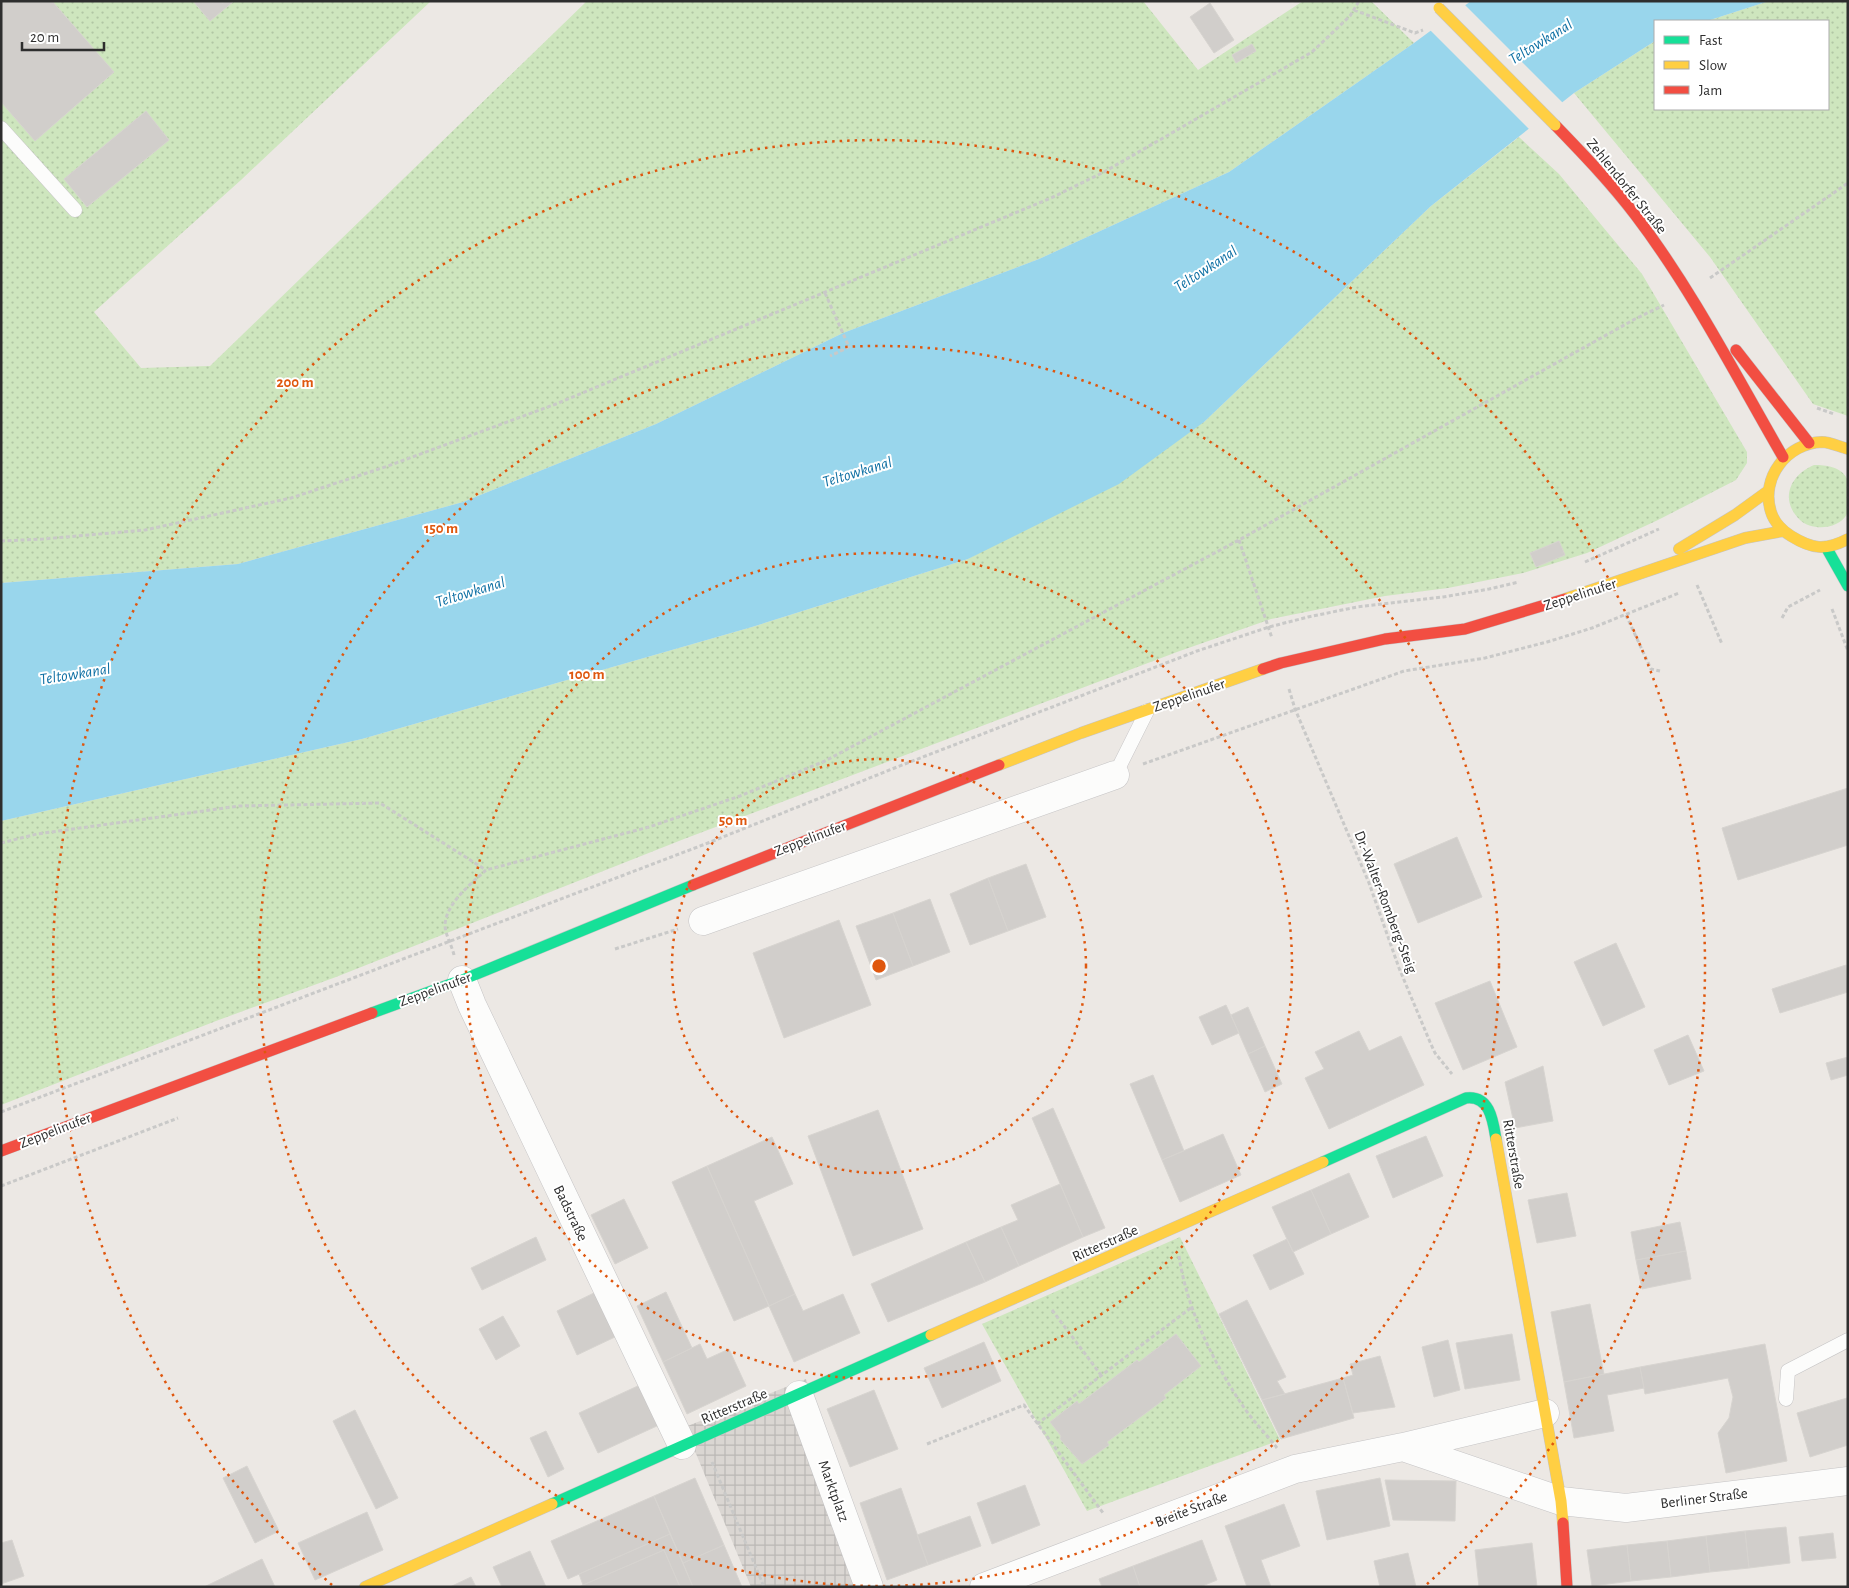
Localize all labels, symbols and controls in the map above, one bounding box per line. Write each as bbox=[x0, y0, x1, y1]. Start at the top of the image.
water label: Teltowkanal bbox=[1506, 16, 1575, 68]
scale bar bbox=[22, 20, 105, 52]
legend bbox=[1654, 20, 1829, 110]
text: 20 m bbox=[30, 30, 59, 45]
text: Fast bbox=[1699, 33, 1723, 48]
text: Slow bbox=[1699, 58, 1727, 73]
text: Jam bbox=[1699, 83, 1722, 98]
street label: Zehlendorfer Straße bbox=[1584, 136, 1670, 237]
water label: Teltowkanal bbox=[1171, 243, 1240, 295]
text: 200 m bbox=[276, 375, 314, 390]
water label: Teltowkanal bbox=[821, 454, 894, 490]
text: 150 m bbox=[424, 521, 458, 536]
water label: Teltowkanal bbox=[434, 574, 507, 610]
street label: Zeppelinufer bbox=[1542, 576, 1618, 613]
water label: Teltowkanal bbox=[39, 660, 112, 687]
text: 100 m bbox=[569, 667, 605, 682]
street label: Zeppelinufer bbox=[1151, 676, 1227, 715]
text: 50 m bbox=[719, 813, 747, 828]
street label: Zeppelinufer bbox=[772, 818, 848, 859]
street label: Dr.-Walter-Romberg-Steig bbox=[1351, 829, 1420, 976]
centre of rings bbox=[870, 957, 888, 975]
street label: Zeppelinufer bbox=[397, 970, 473, 1009]
street label: Zeppelinufer bbox=[17, 1110, 93, 1151]
street label: Ritterstraße bbox=[1500, 1118, 1527, 1190]
street label: Badstraße bbox=[551, 1183, 590, 1244]
street label: Ritterstraße bbox=[1070, 1222, 1140, 1265]
street label: Ritterstraße bbox=[699, 1386, 770, 1427]
street label: Marktplatz bbox=[816, 1458, 852, 1524]
street label: Berliner Straße bbox=[1660, 1486, 1749, 1511]
street label: Breite Straße bbox=[1153, 1489, 1229, 1530]

